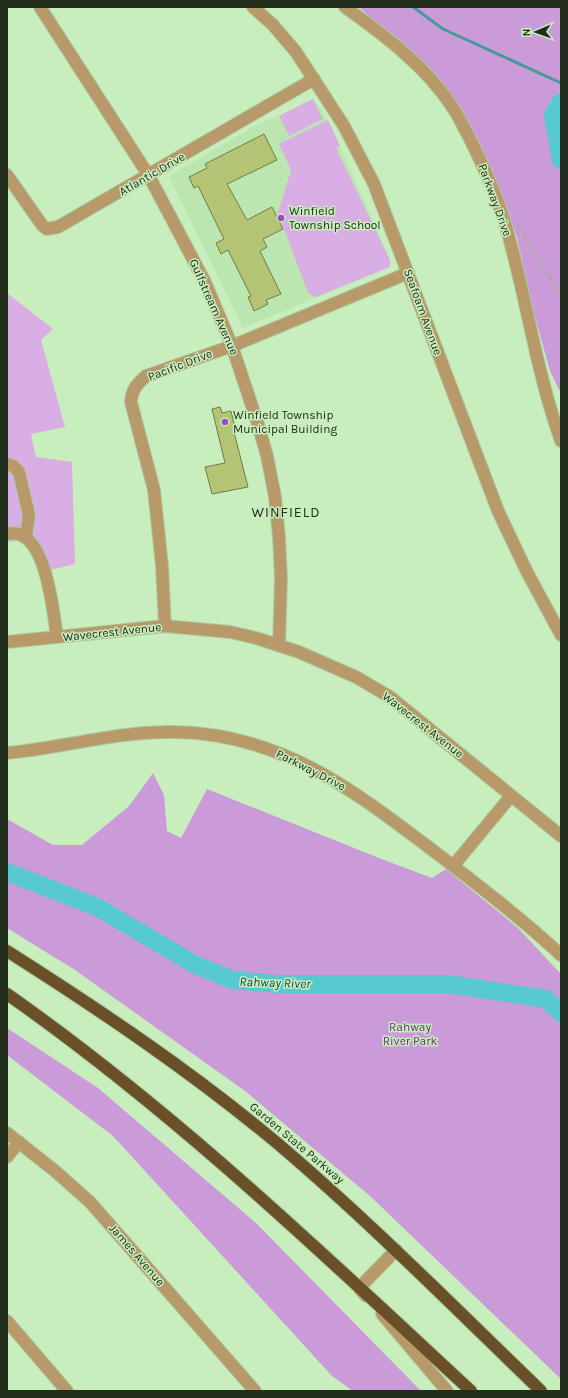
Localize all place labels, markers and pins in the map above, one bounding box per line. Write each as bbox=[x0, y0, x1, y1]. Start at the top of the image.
place label: Winfield Township School bbox=[289, 204, 381, 232]
marker: Winfield Township School bbox=[276, 213, 286, 223]
place label: Winfield Township Municipal Building bbox=[233, 408, 337, 436]
marker: Winfield Township Municipal Building bbox=[220, 417, 230, 427]

